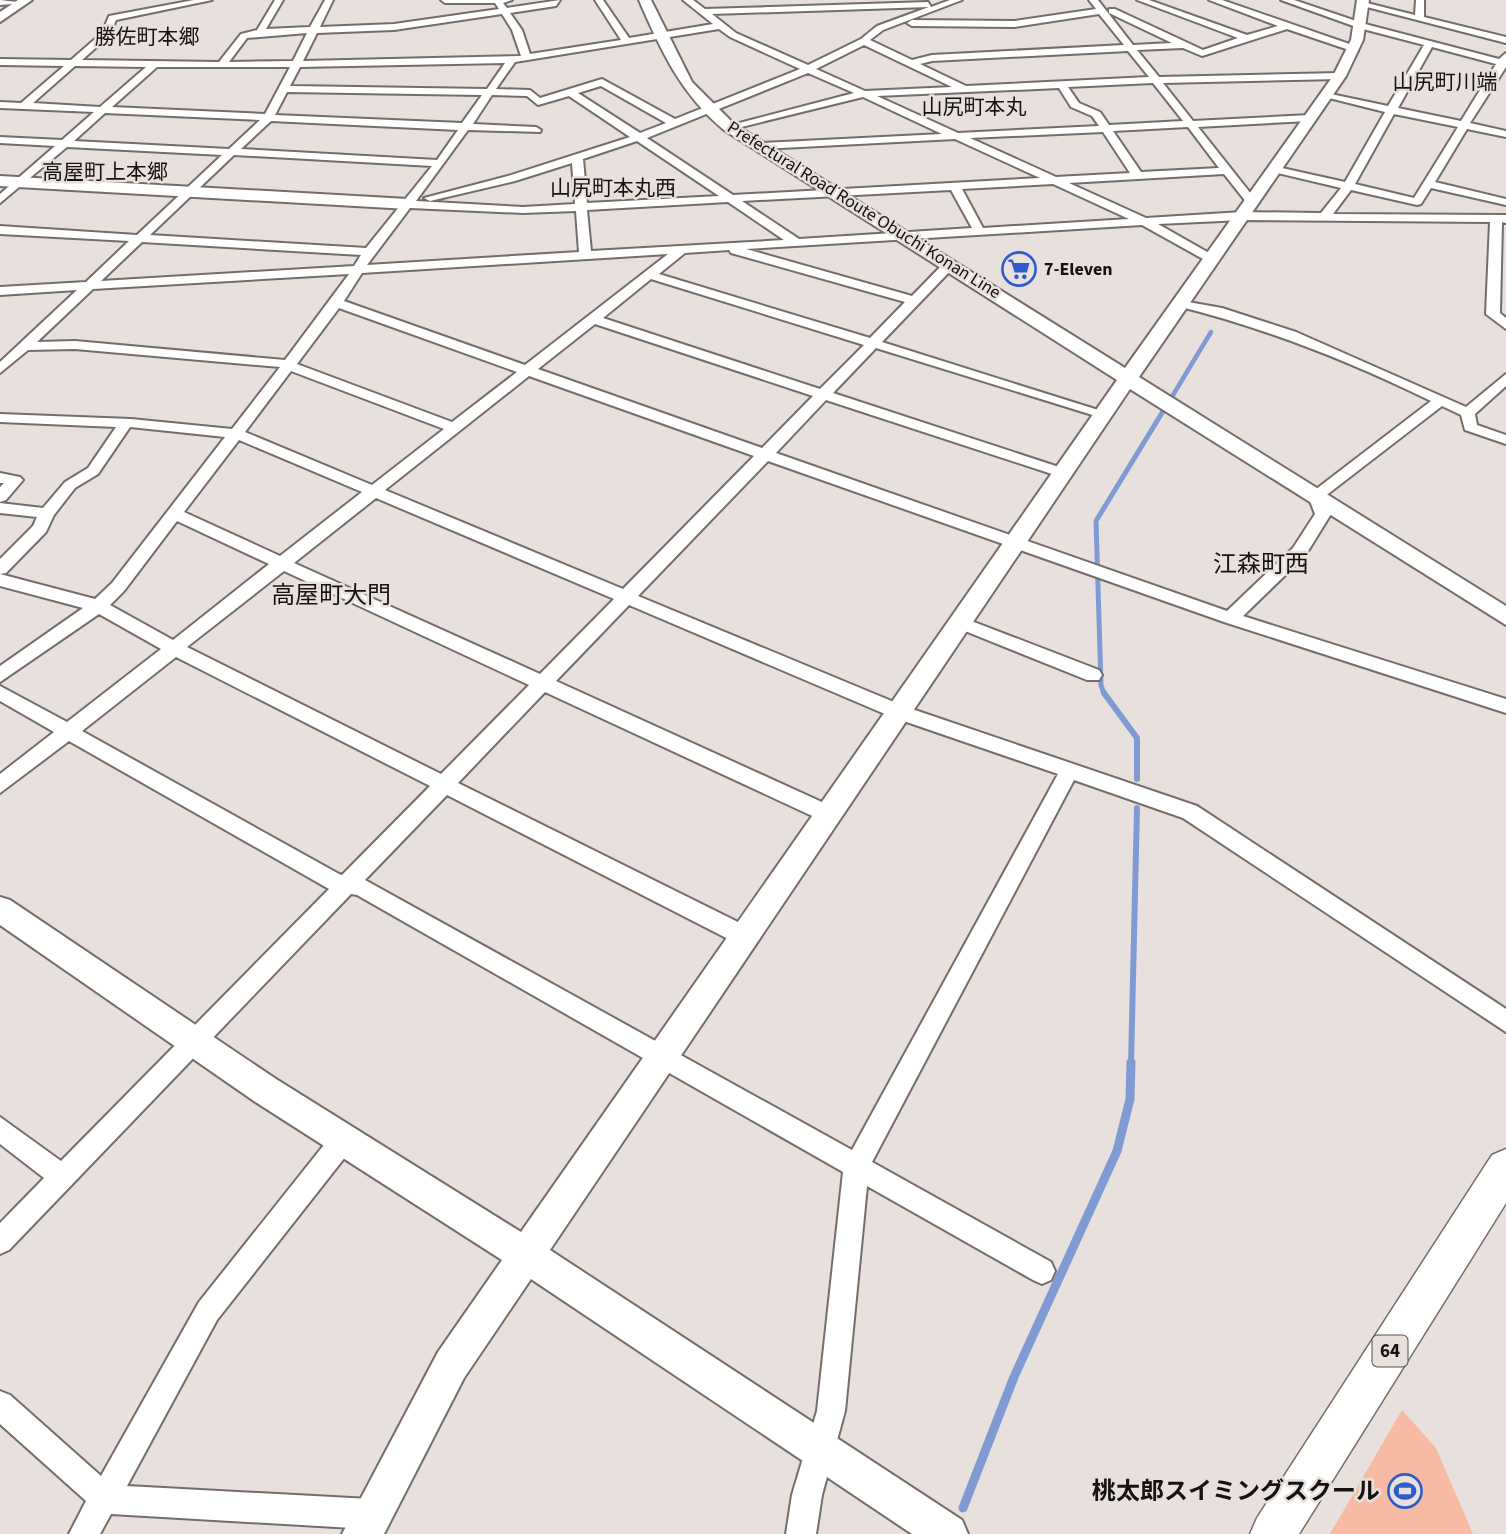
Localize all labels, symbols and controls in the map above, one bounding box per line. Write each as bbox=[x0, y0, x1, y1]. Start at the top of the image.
district label: 勝佐町本郷 bbox=[95, 22, 200, 52]
district label: 山尻町川端 bbox=[1393, 67, 1498, 97]
district label: 山尻町本丸 bbox=[922, 92, 1027, 122]
street label: Prefectural Road Route Obuchi Konan Line bbox=[722, 115, 1006, 305]
district label: 高屋町上本郷 bbox=[42, 157, 168, 187]
district label: 山尻町本丸西 bbox=[550, 173, 676, 203]
supermarket icon: 7-Eleven bbox=[1000, 250, 1038, 288]
place label: 7-Eleven bbox=[1044, 257, 1113, 282]
district label: 江森町西 bbox=[1213, 547, 1309, 582]
district label: 高屋町大門 bbox=[271, 578, 391, 613]
road number: 64 bbox=[1372, 1336, 1408, 1366]
sports icon: 桃太郎スイミングスクール bbox=[1386, 1472, 1424, 1510]
place label: 桃太郎スイミングスクール bbox=[1092, 1474, 1380, 1509]

